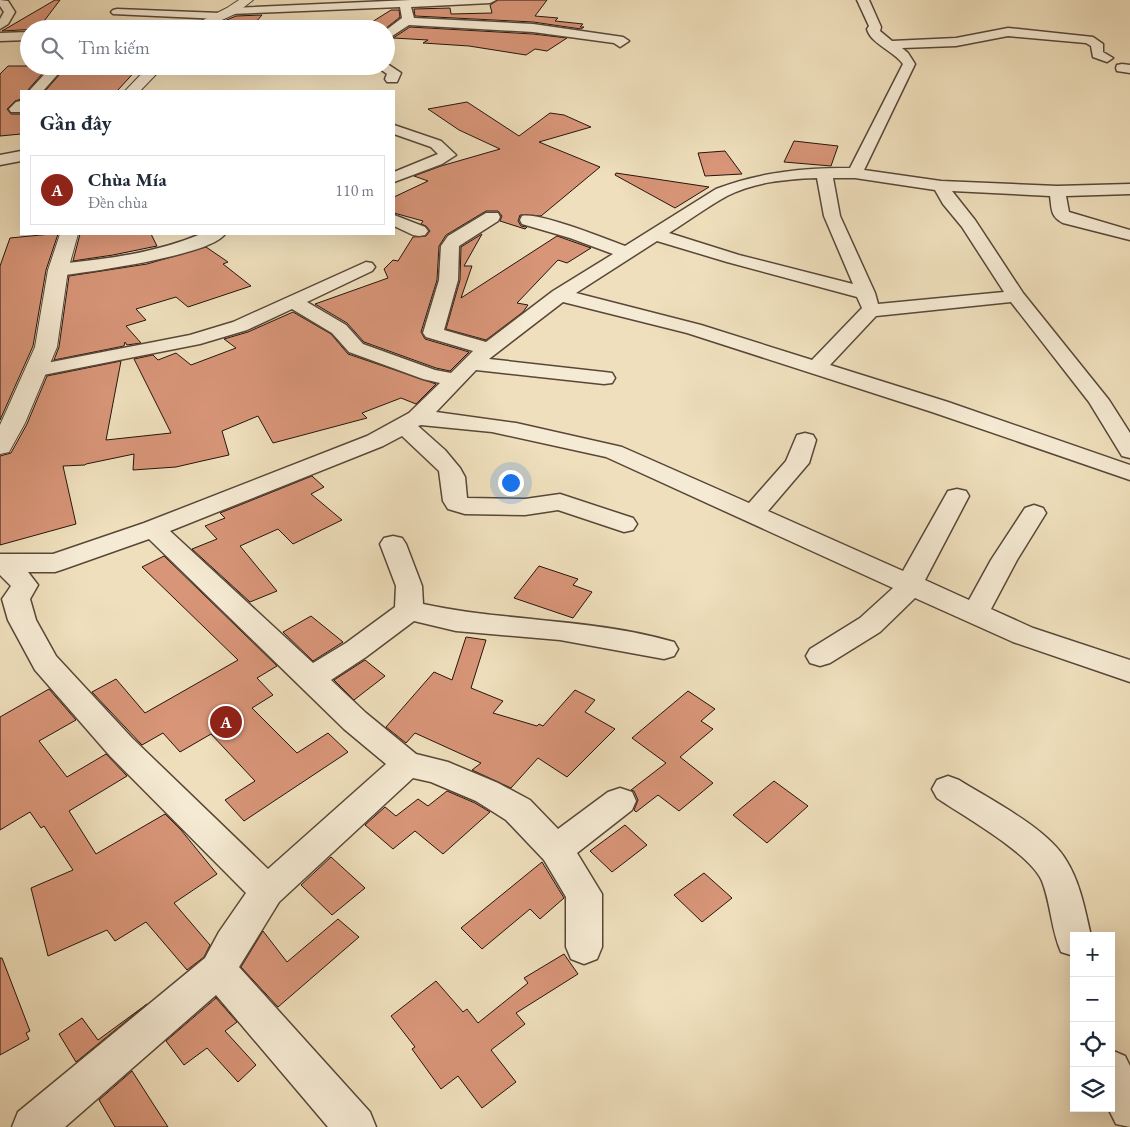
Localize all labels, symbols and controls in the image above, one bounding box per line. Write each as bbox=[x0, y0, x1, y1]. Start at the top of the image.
search box bbox=[20, 20, 395, 75]
icon: search bbox=[38, 34, 66, 62]
text: Tìm kiếm bbox=[78, 35, 150, 60]
text: Gần đây bbox=[40, 109, 112, 136]
text: Chùa Mía bbox=[88, 167, 167, 192]
text: A bbox=[51, 180, 63, 201]
text: 110 m bbox=[335, 180, 374, 201]
text: Đền chùa bbox=[88, 192, 148, 213]
your location bbox=[498, 470, 524, 496]
pin: A bbox=[210, 703, 242, 741]
map controls bbox=[1070, 932, 1115, 1112]
button: + bbox=[1070, 932, 1115, 977]
button: − bbox=[1070, 977, 1115, 1022]
button: locate bbox=[1070, 1022, 1115, 1067]
button: layers bbox=[1070, 1067, 1115, 1112]

